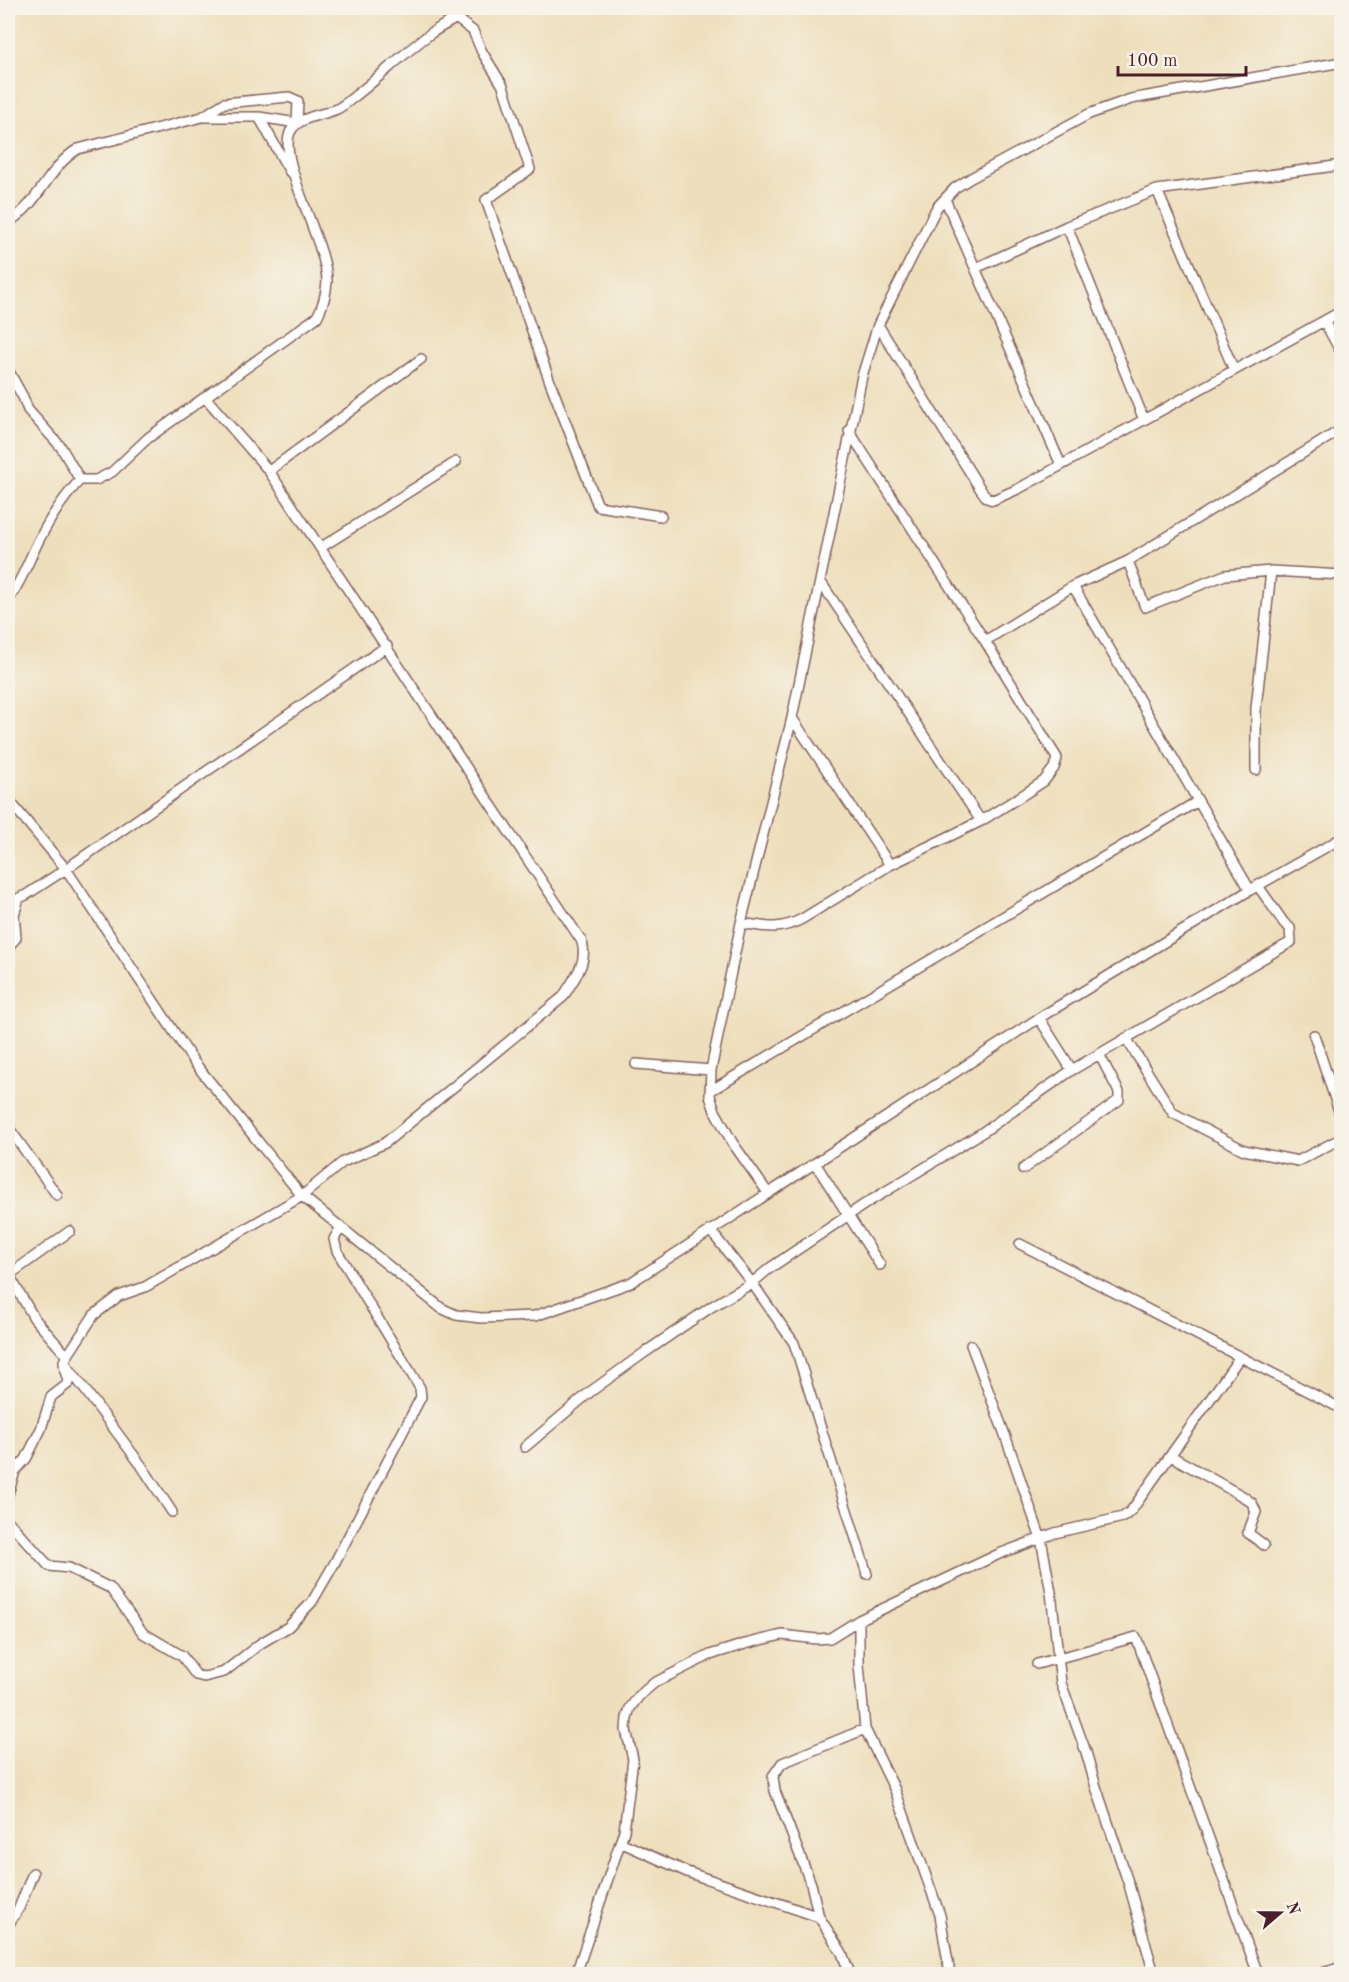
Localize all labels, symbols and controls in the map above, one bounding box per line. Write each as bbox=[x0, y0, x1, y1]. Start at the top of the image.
scale bar bbox=[1118, 39, 1246, 77]
text: 100 m bbox=[1127, 52, 1178, 70]
north arrow bbox=[1250, 1883, 1310, 1943]
text: N bbox=[1283, 1900, 1302, 1918]

